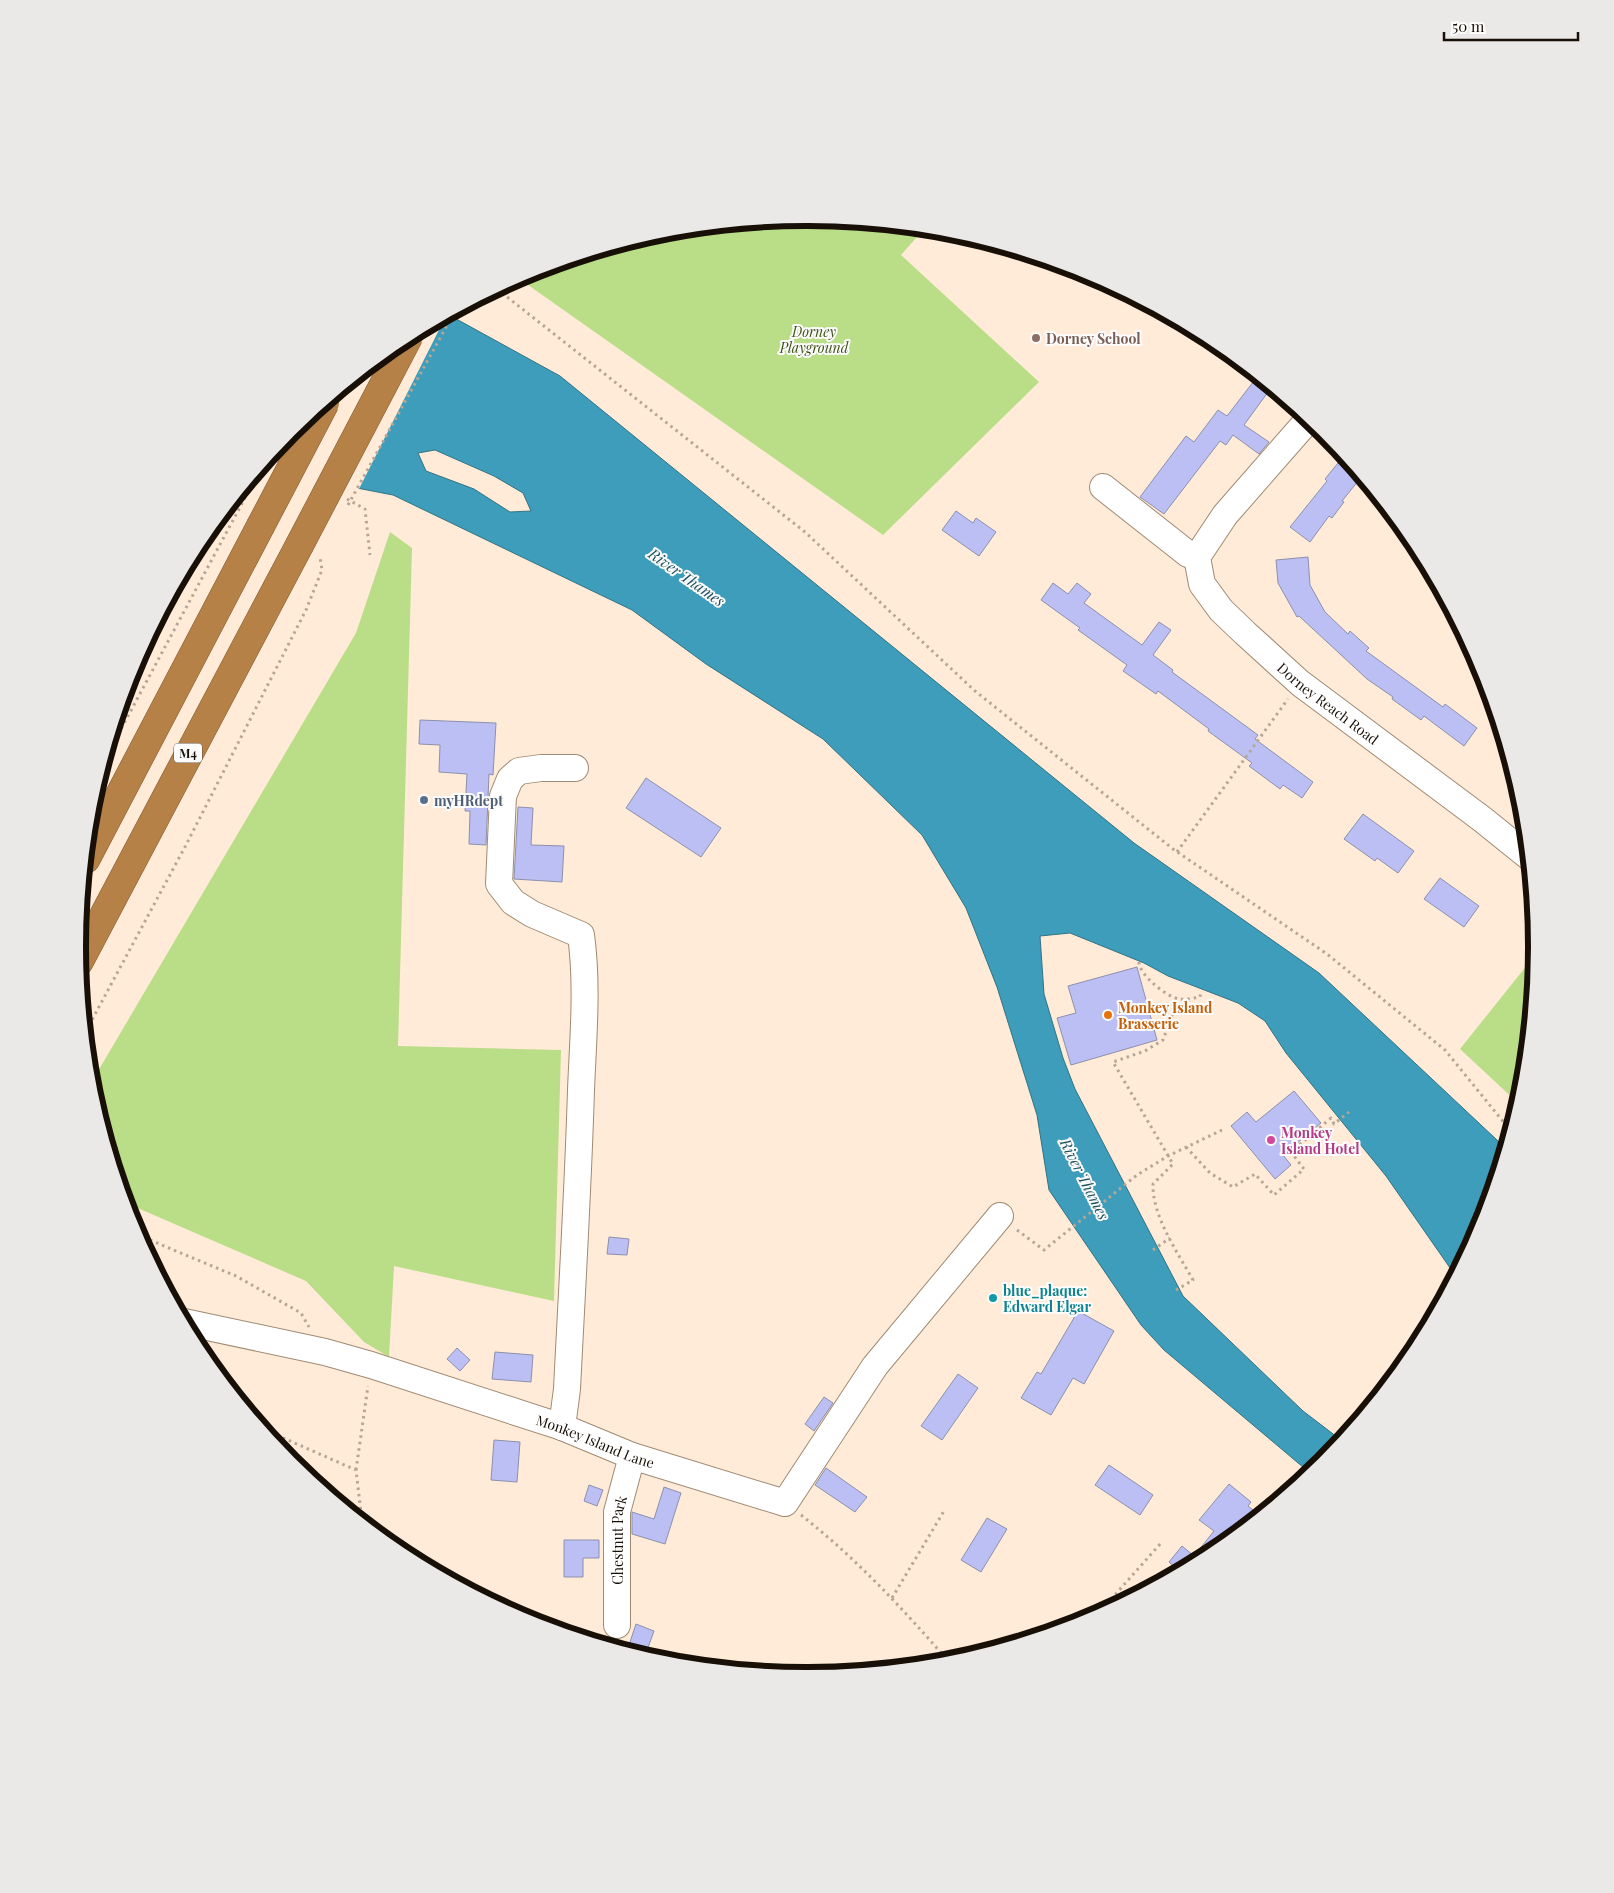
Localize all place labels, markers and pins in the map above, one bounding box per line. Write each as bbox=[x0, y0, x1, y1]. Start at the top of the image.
place label: Dorney School bbox=[1046, 329, 1141, 348]
marker: Dorney School bbox=[1030, 332, 1042, 344]
place label: myHRdept bbox=[434, 791, 503, 810]
marker: myHRdept bbox=[418, 794, 430, 806]
place label: Monkey Island Brasserie bbox=[1118, 998, 1213, 1033]
marker: Monkey Island Brasserie bbox=[1102, 1009, 1114, 1021]
place label: Monkey Island Hotel bbox=[1281, 1123, 1360, 1158]
marker: Monkey Island Hotel bbox=[1265, 1134, 1277, 1146]
place label: blue_plaque: Edward Elgar bbox=[1003, 1281, 1091, 1316]
marker: blue_plaque: Edward Elgar bbox=[987, 1292, 999, 1304]

